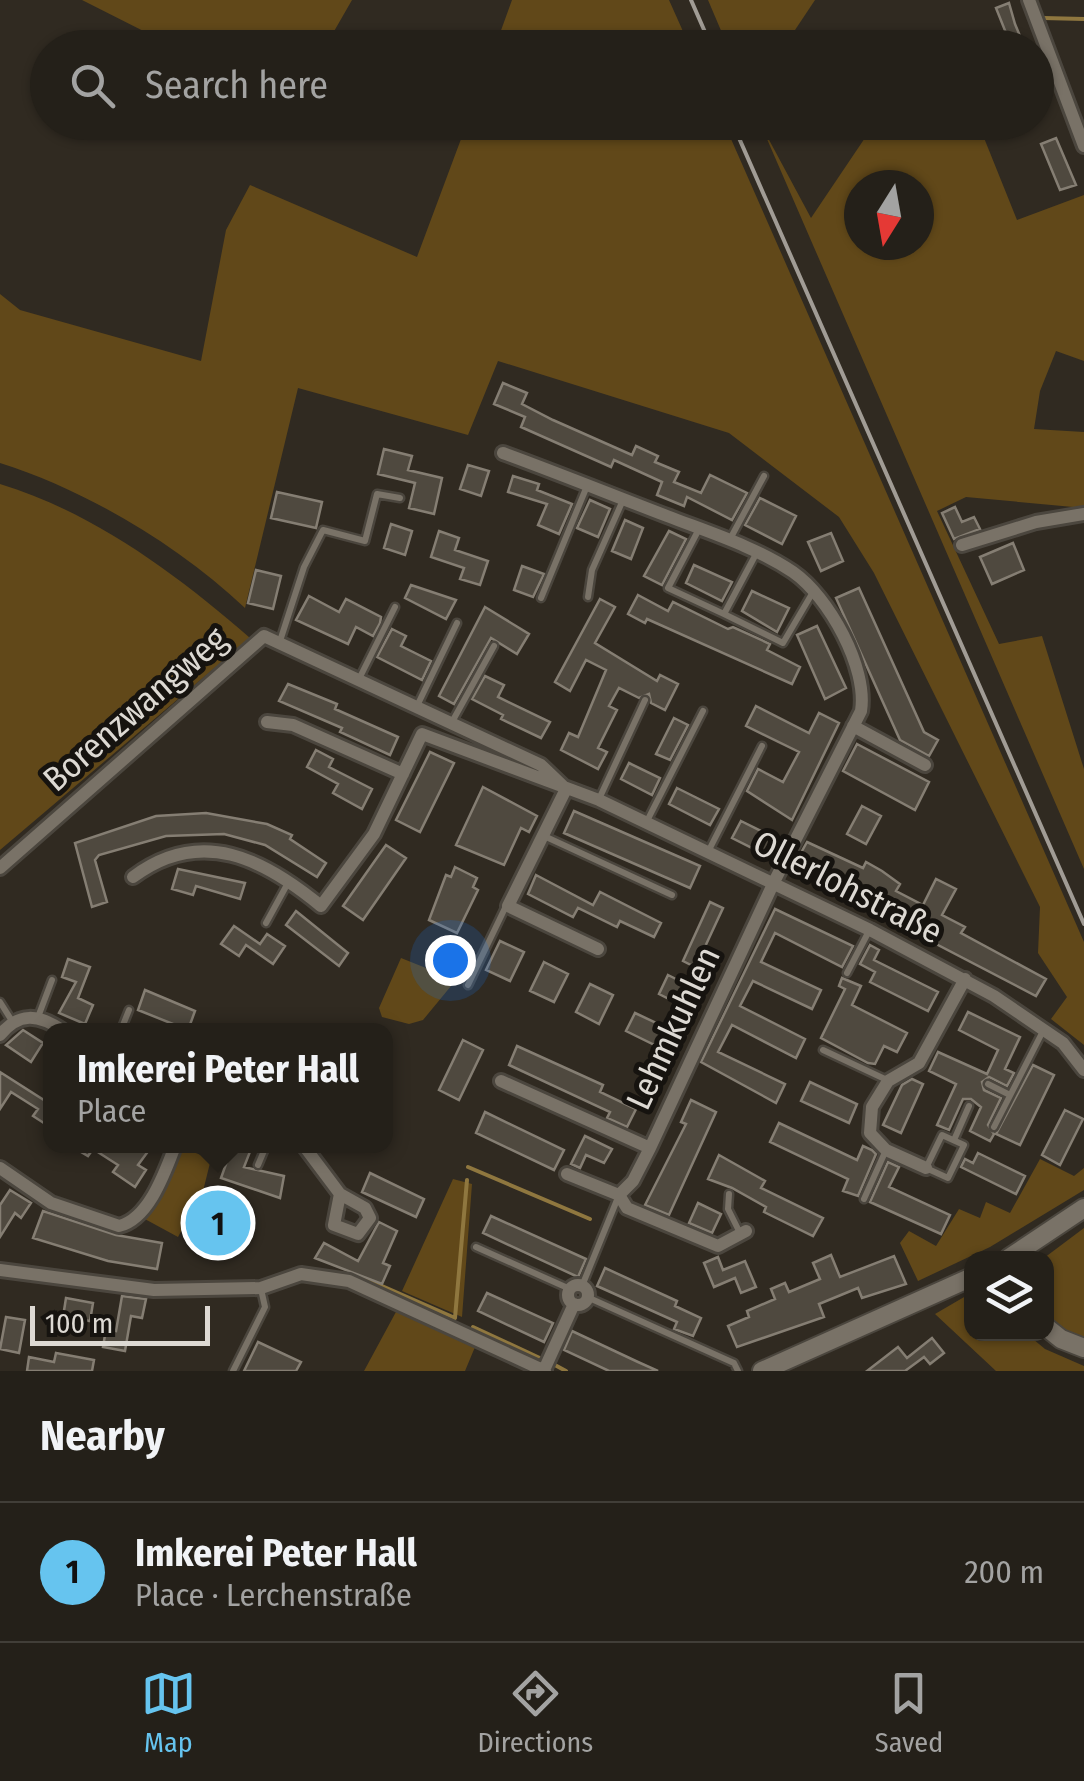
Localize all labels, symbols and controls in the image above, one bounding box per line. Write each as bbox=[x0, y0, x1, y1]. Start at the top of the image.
search box bbox=[30, 30, 1054, 140]
icon: search bbox=[65, 58, 120, 113]
text: Search here bbox=[145, 62, 328, 108]
north arrow bbox=[844, 170, 934, 260]
street label: Borenzwangweg bbox=[35, 617, 236, 800]
street label: Ollerlohstraße bbox=[747, 821, 949, 953]
your location bbox=[425, 935, 476, 986]
street label: Lehmkuhlen bbox=[617, 940, 729, 1116]
popup bbox=[43, 1023, 393, 1153]
text: Imkerei Peter Hall bbox=[77, 1046, 359, 1092]
text: Place bbox=[77, 1092, 146, 1130]
pin: 1 bbox=[186, 1186, 250, 1260]
map controls bbox=[964, 1251, 1054, 1341]
button: layers bbox=[964, 1251, 1054, 1341]
scale bar bbox=[30, 1301, 210, 1346]
text: 100 m bbox=[45, 1307, 113, 1340]
text: Nearby bbox=[40, 1411, 165, 1461]
text: Imkerei Peter Hall bbox=[135, 1530, 417, 1576]
text: 1 bbox=[66, 1553, 79, 1591]
text: 200 m bbox=[964, 1553, 1044, 1591]
text: Place · Lerchenstraße bbox=[135, 1576, 412, 1614]
tab: Map bbox=[141, 1666, 196, 1759]
tab: Directions bbox=[477, 1666, 593, 1759]
tab: Saved bbox=[875, 1666, 943, 1759]

